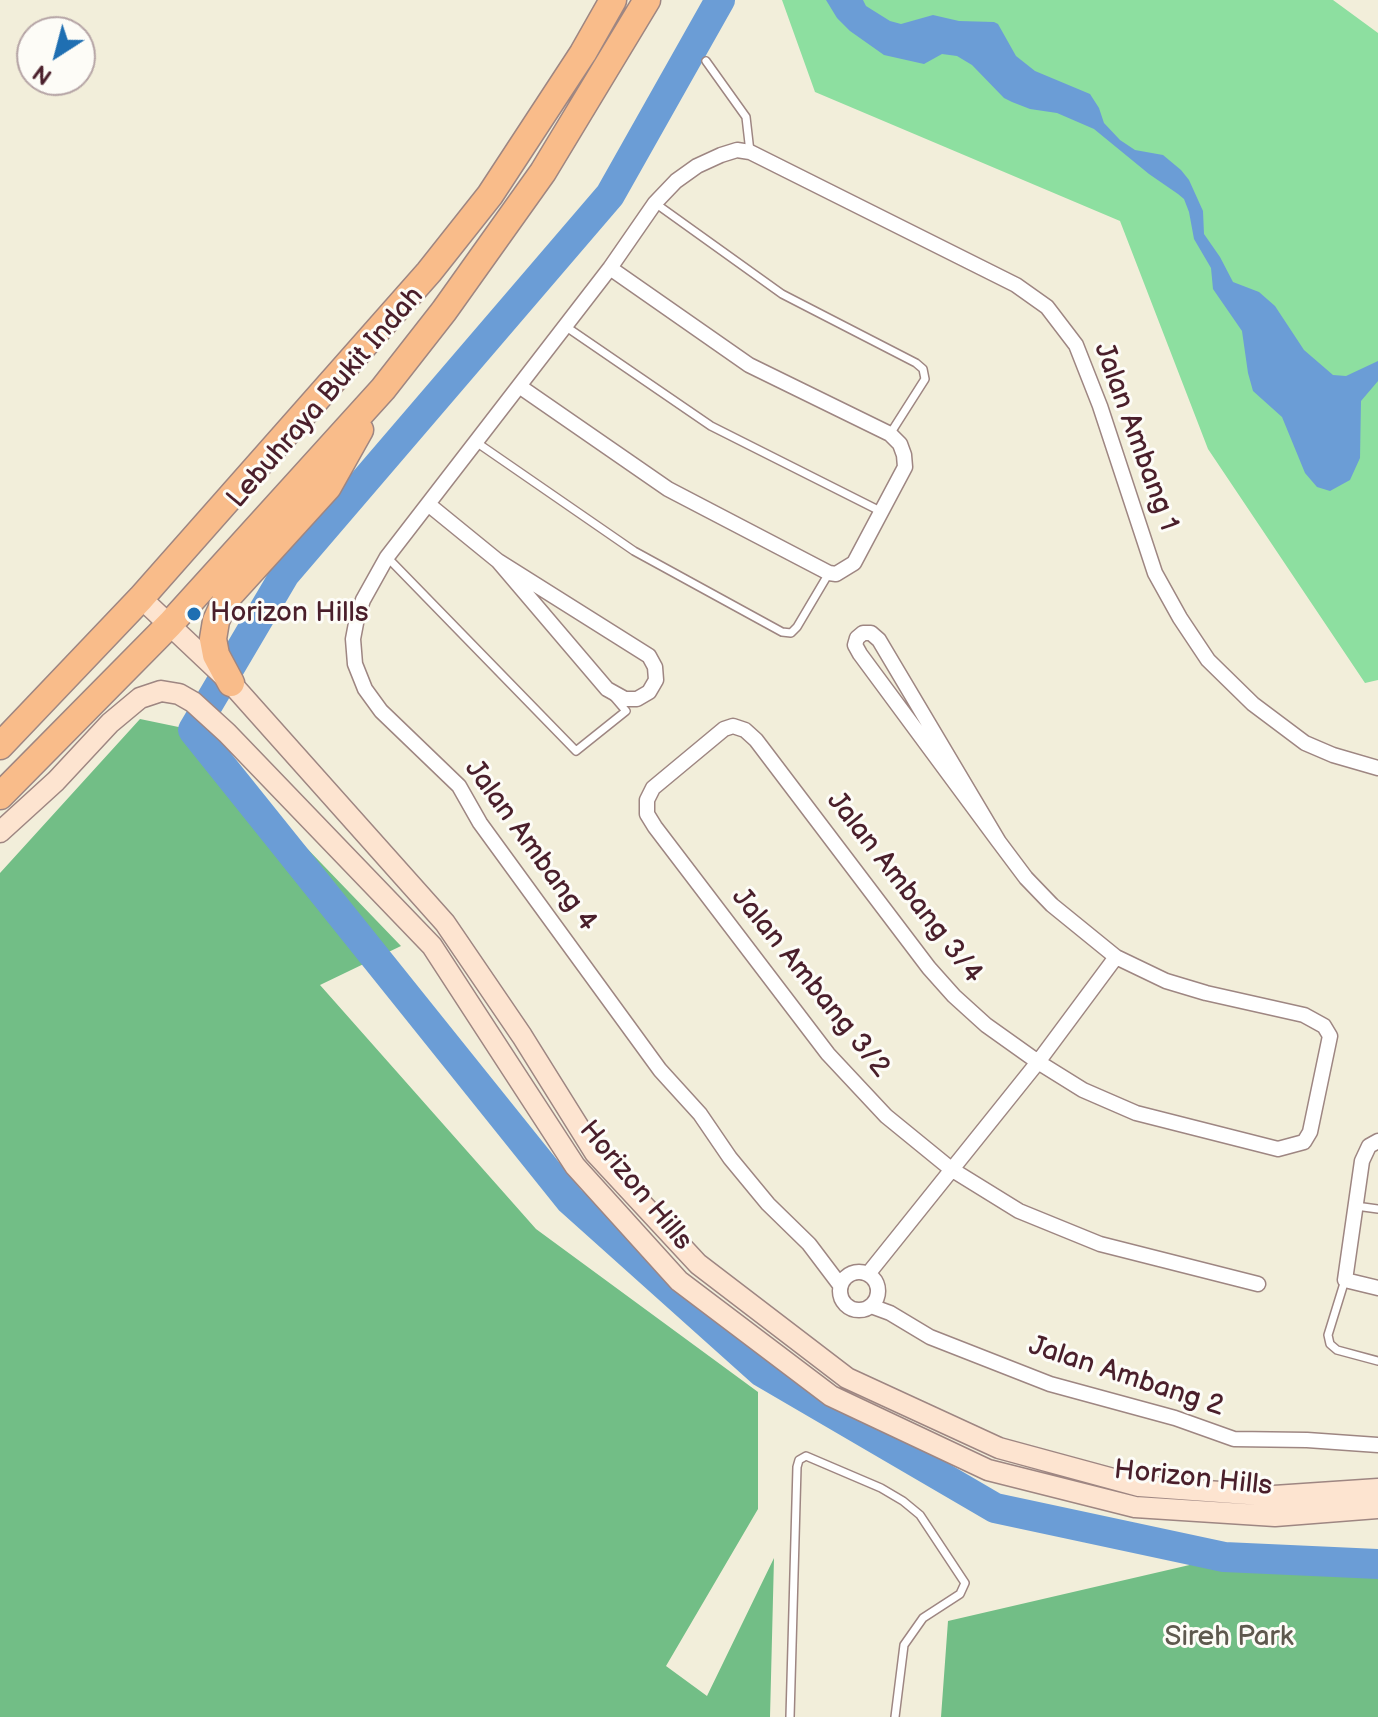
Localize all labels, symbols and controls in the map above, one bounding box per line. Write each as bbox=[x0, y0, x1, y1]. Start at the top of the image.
north arrow bbox=[16, 16, 96, 96]
text: N bbox=[28, 58, 57, 90]
street label: Lebuhraya Bukit Indah bbox=[221, 280, 431, 516]
street label: Jalan Ambang 1 bbox=[1085, 338, 1185, 536]
place label: Horizon Hills bbox=[210, 597, 369, 631]
marker: Horizon Hills bbox=[185, 605, 203, 623]
street label: Jalan Ambang 4 bbox=[456, 754, 604, 938]
street label: Jalan Ambang 3/4 bbox=[819, 786, 989, 990]
street label: Jalan Ambang 3/2 bbox=[724, 882, 896, 1084]
street label: Horizon Hills bbox=[571, 1114, 699, 1258]
street label: Jalan Ambang 2 bbox=[1024, 1330, 1228, 1424]
street label: Horizon Hills bbox=[1112, 1454, 1274, 1504]
park label: Sireh Park bbox=[1165, 1621, 1293, 1655]

